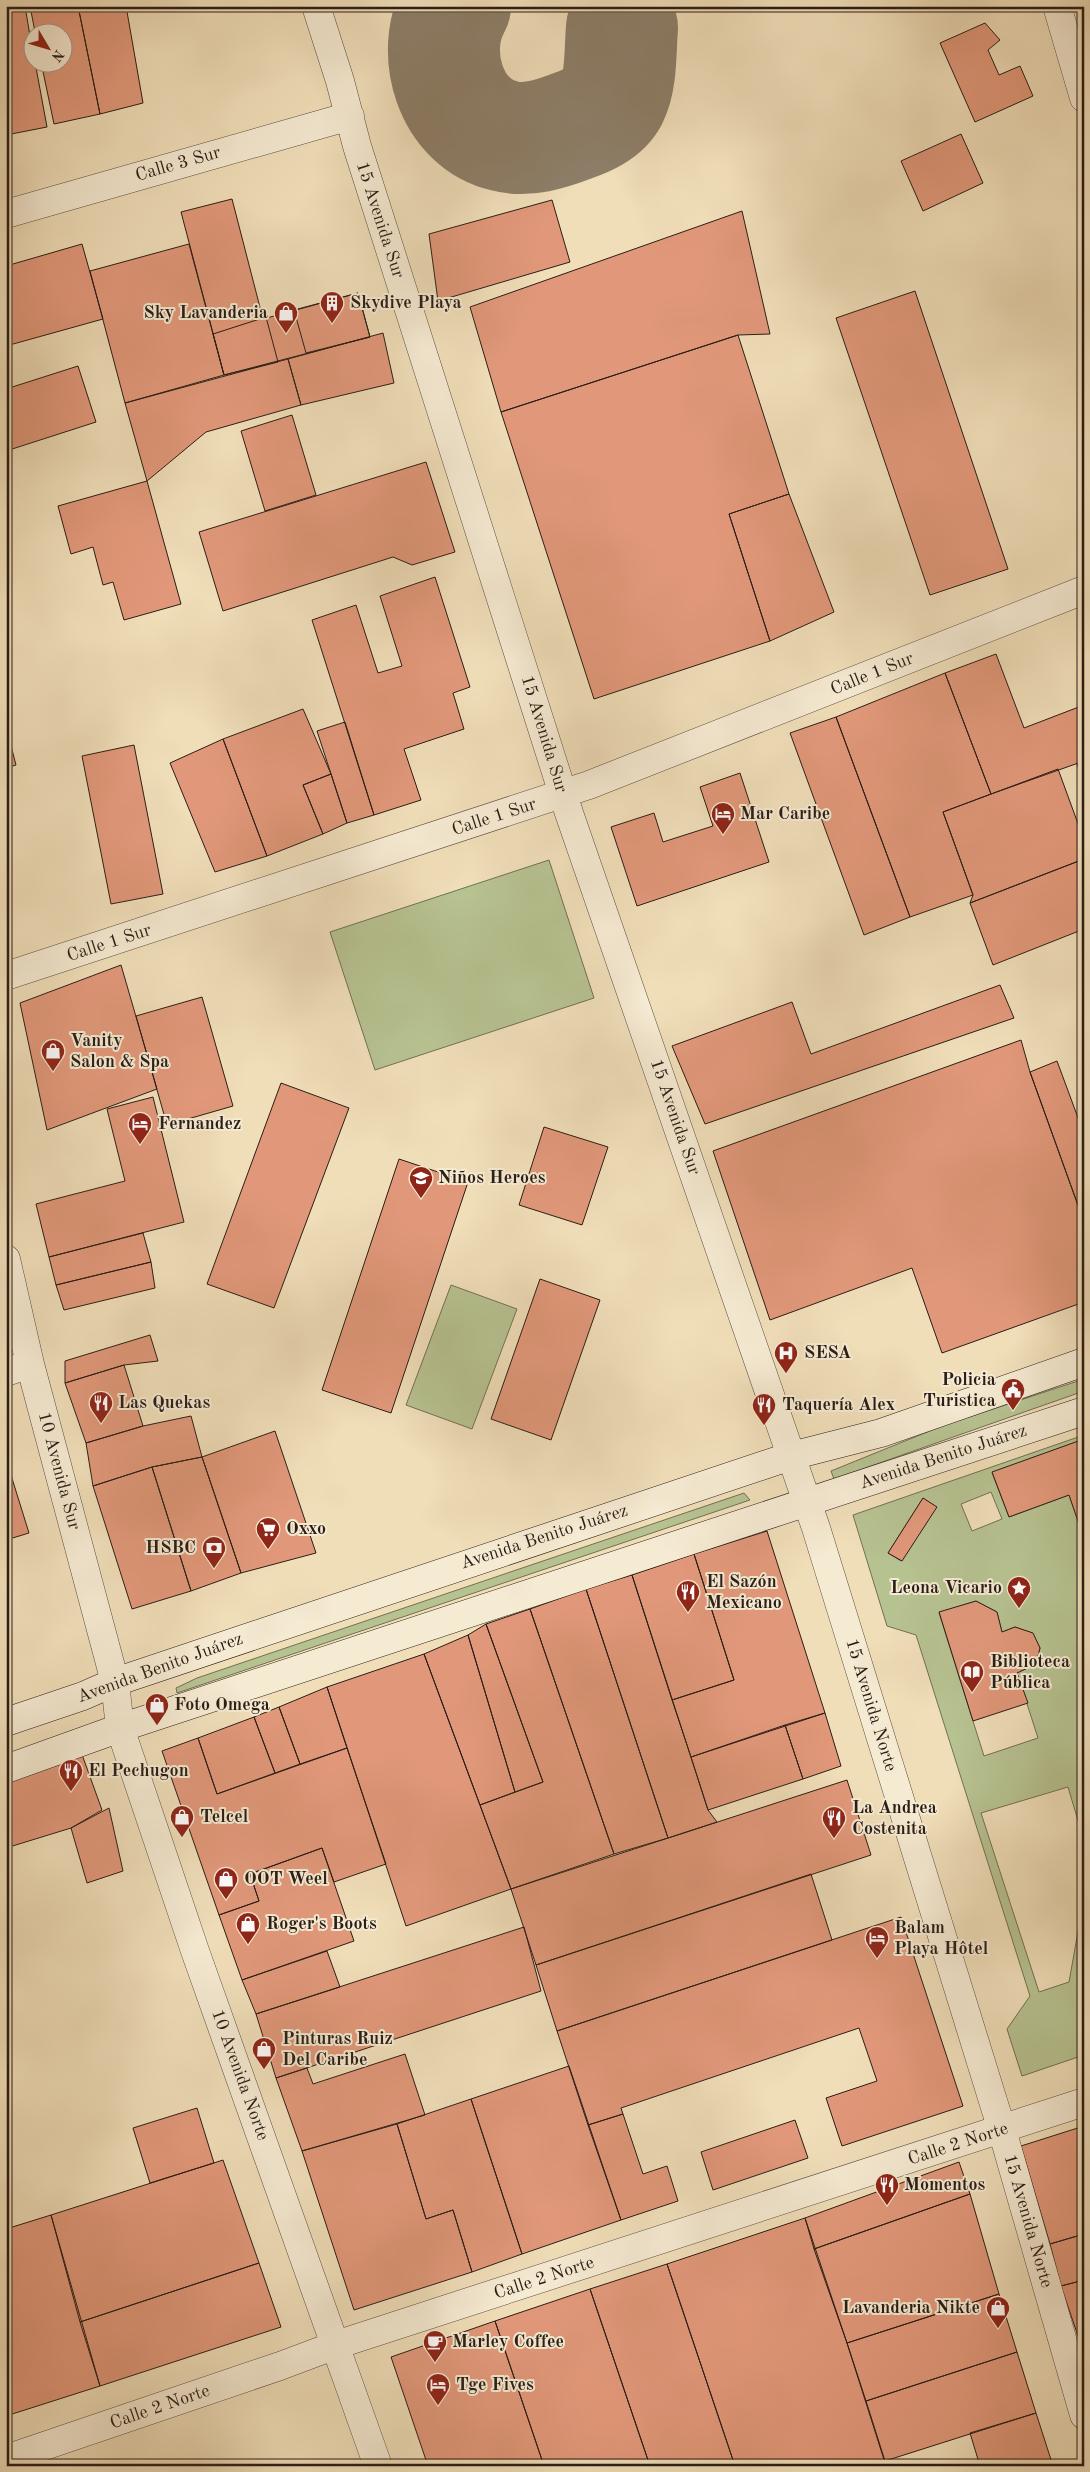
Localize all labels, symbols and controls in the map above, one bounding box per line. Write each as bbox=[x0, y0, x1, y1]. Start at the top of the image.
north arrow bbox=[22, 22, 72, 72]
text: N bbox=[48, 47, 66, 64]
street label: Calle 3 Sur bbox=[133, 143, 223, 185]
street label: 15 Avenida Sur bbox=[353, 159, 408, 281]
building icon: Skydive Playa bbox=[319, 290, 345, 324]
place label: Skydive Playa bbox=[350, 294, 462, 312]
shop icon: Sky Lavanderia bbox=[273, 300, 299, 334]
place label: Sky Lavanderia bbox=[144, 304, 268, 322]
street label: Calle 1 Sur bbox=[828, 649, 917, 699]
street label: 15 Avenida Sur bbox=[518, 673, 571, 795]
street label: Calle 1 Sur bbox=[450, 795, 539, 839]
hotel icon: Mar Caribe bbox=[710, 801, 736, 835]
place label: Mar Caribe bbox=[740, 805, 830, 823]
street label: Calle 1 Sur bbox=[65, 921, 154, 965]
place label: Vanity Salon & Spa bbox=[70, 1032, 169, 1071]
shop icon: Vanity Salon & Spa bbox=[40, 1038, 66, 1072]
street label: 15 Avenida Sur bbox=[647, 1057, 703, 1178]
hotel icon: Fernandez bbox=[127, 1111, 153, 1145]
place label: Fernandez bbox=[158, 1115, 241, 1133]
school or university icon: Niños Heroes bbox=[408, 1165, 434, 1199]
place label: Niños Heroes bbox=[438, 1169, 546, 1187]
hospital icon: SESA bbox=[773, 1340, 799, 1374]
place label: SESA bbox=[804, 1344, 852, 1362]
place label: Policia Turistica bbox=[923, 1371, 996, 1410]
public building icon: Policia Turistica bbox=[1000, 1377, 1026, 1411]
restaurant icon: Las Quekas bbox=[88, 1390, 114, 1424]
restaurant icon: Taquería Alex bbox=[751, 1392, 777, 1426]
place label: Las Quekas bbox=[118, 1394, 210, 1412]
place label: Taquería Alex bbox=[782, 1396, 895, 1414]
street label: 10 Avenida Sur bbox=[35, 1410, 84, 1533]
street label: Avenida Benito Juárez bbox=[857, 1421, 1029, 1493]
street label: Avenida Benito Juárez bbox=[458, 1501, 630, 1573]
supermarket icon: Oxxo bbox=[255, 1516, 281, 1550]
place label: Oxxo bbox=[286, 1520, 326, 1538]
bank icon: HSBC bbox=[201, 1535, 227, 1569]
place label: HSBC bbox=[145, 1539, 196, 1557]
place label: El Sazón Mexicano bbox=[706, 1573, 782, 1612]
place icon: Leona Vicario bbox=[1006, 1575, 1032, 1609]
restaurant icon: El Sazón Mexicano bbox=[675, 1579, 701, 1613]
place label: Leona Vicario bbox=[890, 1579, 1002, 1597]
street label: Avenida Benito Juárez bbox=[75, 1630, 245, 1706]
street label: 15 Avenida Norte bbox=[842, 1636, 900, 1774]
place label: Biblioteca Pública bbox=[990, 1653, 1070, 1692]
library icon: Biblioteca Pública bbox=[959, 1659, 985, 1693]
shop icon: Foto Omega bbox=[144, 1692, 170, 1726]
place label: Foto Omega bbox=[174, 1696, 270, 1714]
restaurant icon: El Pechugon bbox=[58, 1758, 84, 1792]
place label: El Pechugon bbox=[88, 1762, 189, 1780]
place label: La Andrea Costenita bbox=[852, 1799, 937, 1838]
shop icon: Telcel bbox=[169, 1804, 195, 1838]
restaurant icon: La Andrea Costenita bbox=[821, 1805, 847, 1839]
place label: Telcel bbox=[200, 1808, 249, 1826]
shop icon: OOT Weel bbox=[213, 1866, 239, 1900]
place label: OOT Weel bbox=[244, 1870, 328, 1888]
shop icon: Roger's Boots bbox=[235, 1911, 261, 1945]
place label: Roger's Boots bbox=[266, 1915, 377, 1933]
place label: Balam Playa Hôtel bbox=[894, 1919, 989, 1958]
hotel icon: Balam Playa Hôtel bbox=[864, 1925, 890, 1959]
street label: 10 Avenida Norte bbox=[208, 2007, 272, 2143]
place label: Pinturas Ruiz Del Caribe bbox=[282, 2030, 393, 2069]
shop icon: Pinturas Ruiz Del Caribe bbox=[251, 2036, 277, 2070]
street label: Calle 2 Norte bbox=[906, 2119, 1010, 2169]
street label: 15 Avenida Norte bbox=[1000, 2152, 1056, 2290]
restaurant icon: Momentos bbox=[874, 2172, 900, 2206]
place label: Momentos bbox=[904, 2176, 986, 2194]
street label: Calle 2 Norte bbox=[492, 2253, 596, 2303]
shop icon: Lavanderia Nikte bbox=[985, 2295, 1011, 2329]
place label: Lavanderia Nikte bbox=[842, 2299, 980, 2317]
cafe icon: Marley Coffee bbox=[422, 2329, 448, 2363]
place label: Marley Coffee bbox=[452, 2333, 564, 2351]
hotel icon: Tge Fives bbox=[425, 2372, 451, 2406]
place label: Tge Fives bbox=[456, 2376, 534, 2394]
street label: Calle 2 Norte bbox=[108, 2382, 212, 2432]

